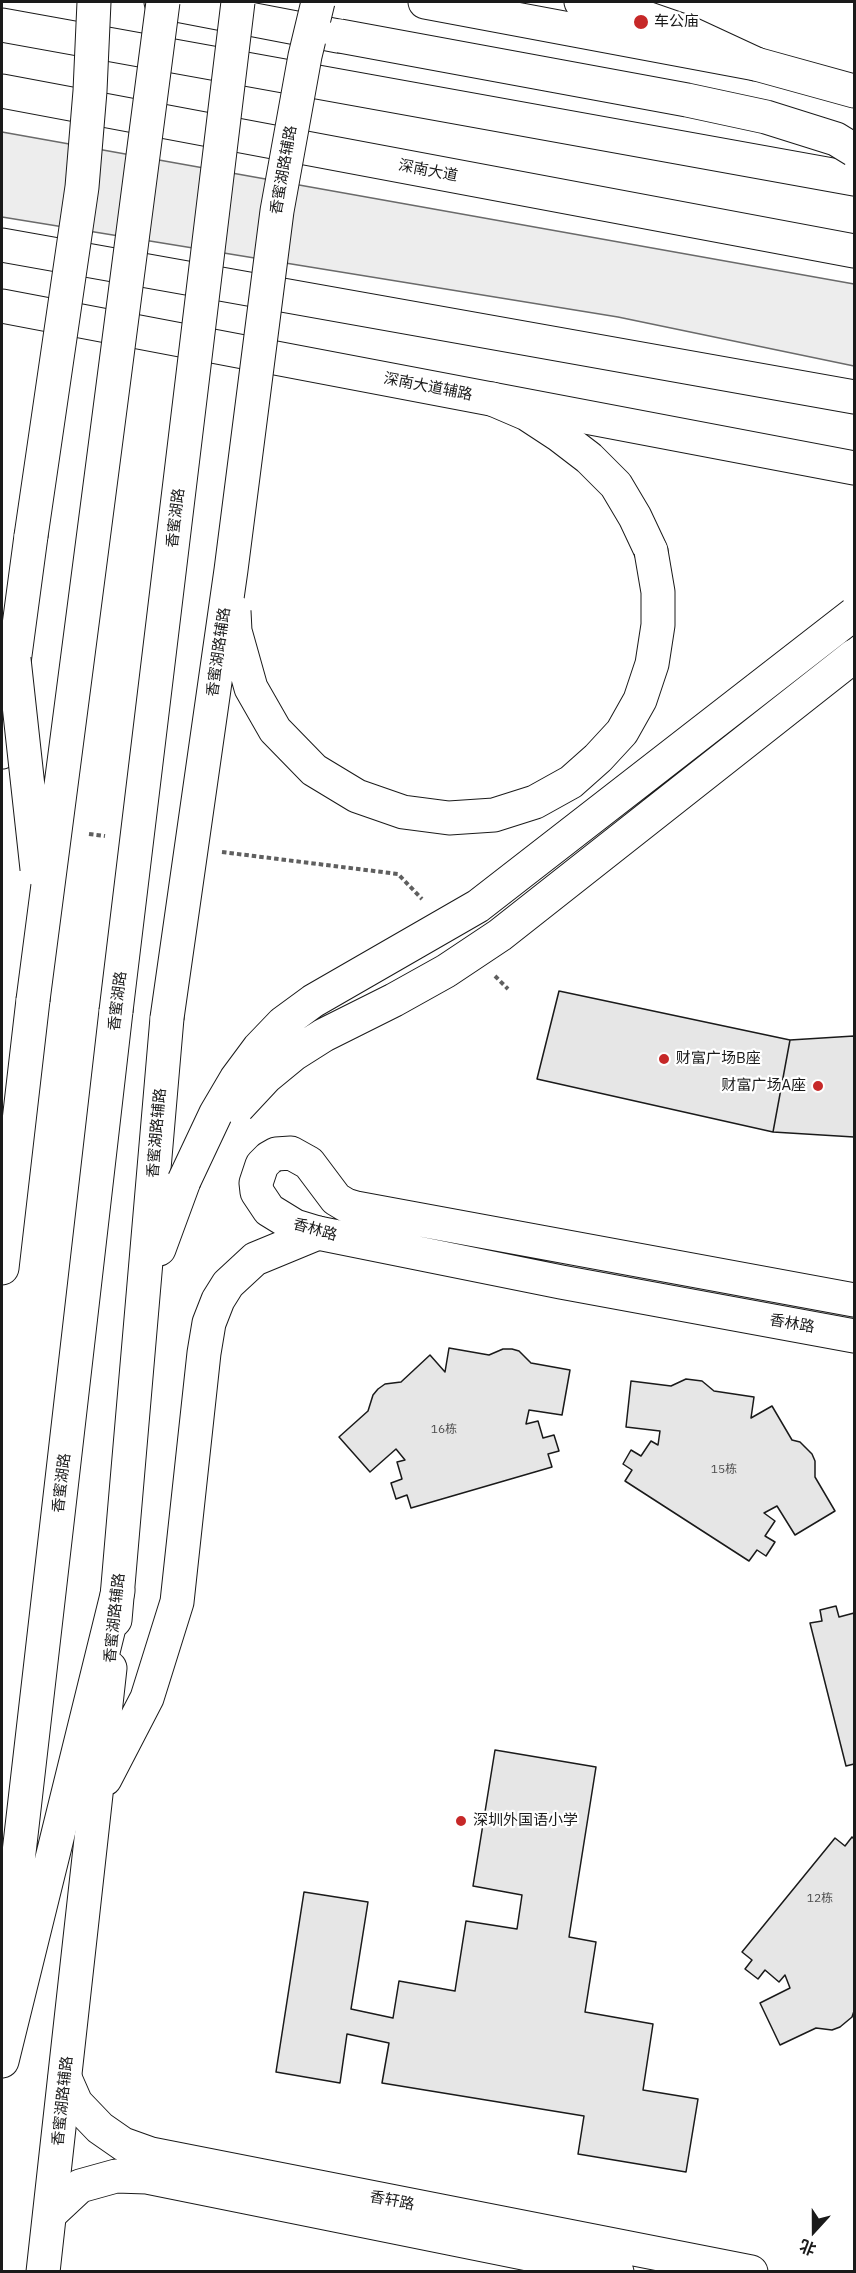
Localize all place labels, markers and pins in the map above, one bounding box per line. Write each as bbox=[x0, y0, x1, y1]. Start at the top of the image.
marker: 车公庙 bbox=[632, 13, 650, 31]
place label: 车公庙 bbox=[654, 13, 699, 31]
place label: 财富广场B座 bbox=[676, 1050, 761, 1068]
marker: 财富广场B座 bbox=[657, 1052, 671, 1066]
place label: 财富广场A座 bbox=[721, 1077, 806, 1095]
marker: 财富广场A座 bbox=[811, 1079, 825, 1093]
place label: 深圳外国语小学 bbox=[473, 1812, 578, 1830]
marker: 深圳外国语小学 bbox=[454, 1814, 468, 1828]

